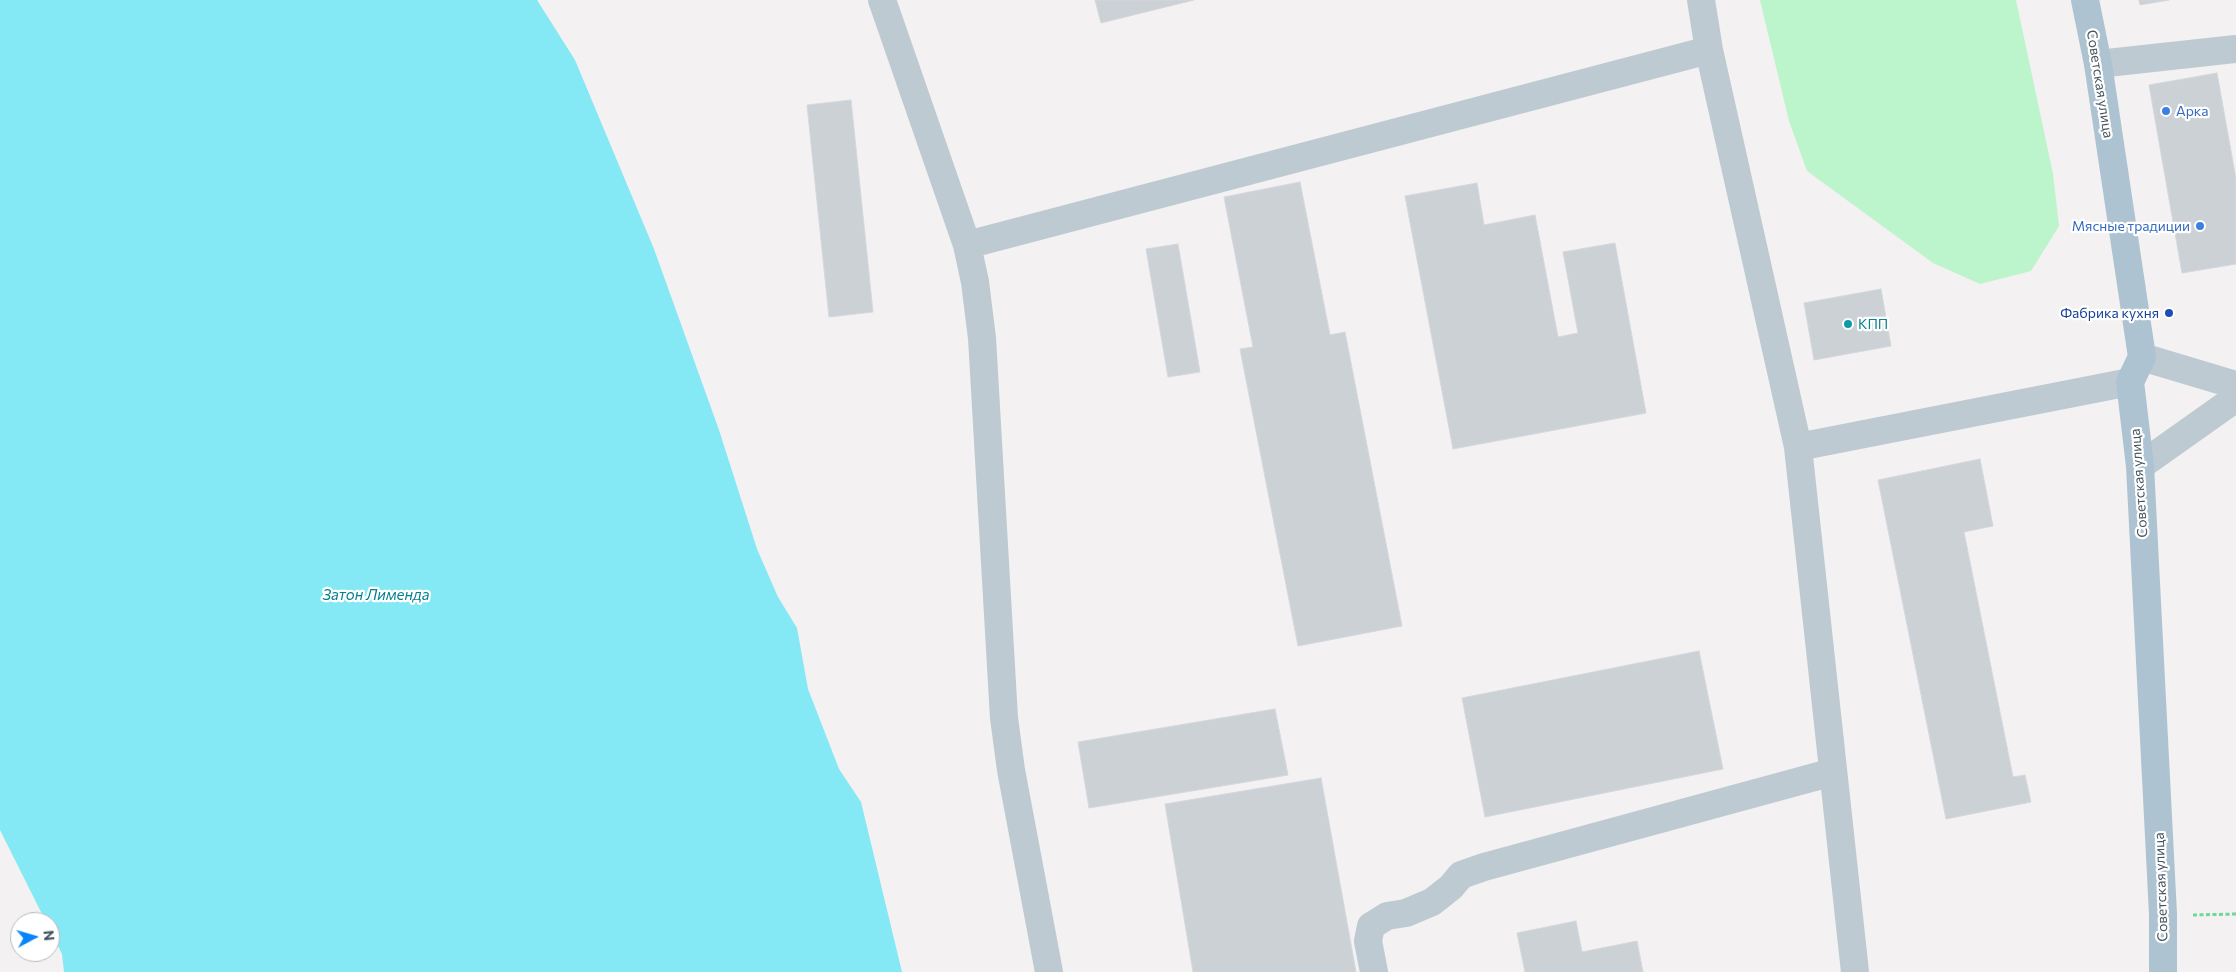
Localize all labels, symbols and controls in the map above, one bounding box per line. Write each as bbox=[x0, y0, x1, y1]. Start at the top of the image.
street label: Советская улица bbox=[2083, 29, 2117, 139]
place label: Арка bbox=[2176, 103, 2209, 119]
marker: Арка bbox=[2160, 105, 2172, 117]
place label: Мясные традиции bbox=[2072, 218, 2190, 234]
marker: Мясные традиции bbox=[2194, 220, 2206, 232]
place label: Фабрика кухня bbox=[2060, 305, 2159, 321]
marker: Фабрика кухня bbox=[2163, 307, 2175, 319]
place label: КПП bbox=[1858, 316, 1888, 332]
marker: КПП bbox=[1842, 318, 1854, 330]
street label: Советская улица bbox=[2127, 428, 2151, 538]
water label: Затон Лименда bbox=[322, 586, 430, 604]
street label: Советская улица bbox=[2151, 832, 2171, 942]
north arrow bbox=[10, 912, 60, 962]
text: N bbox=[40, 929, 58, 942]

